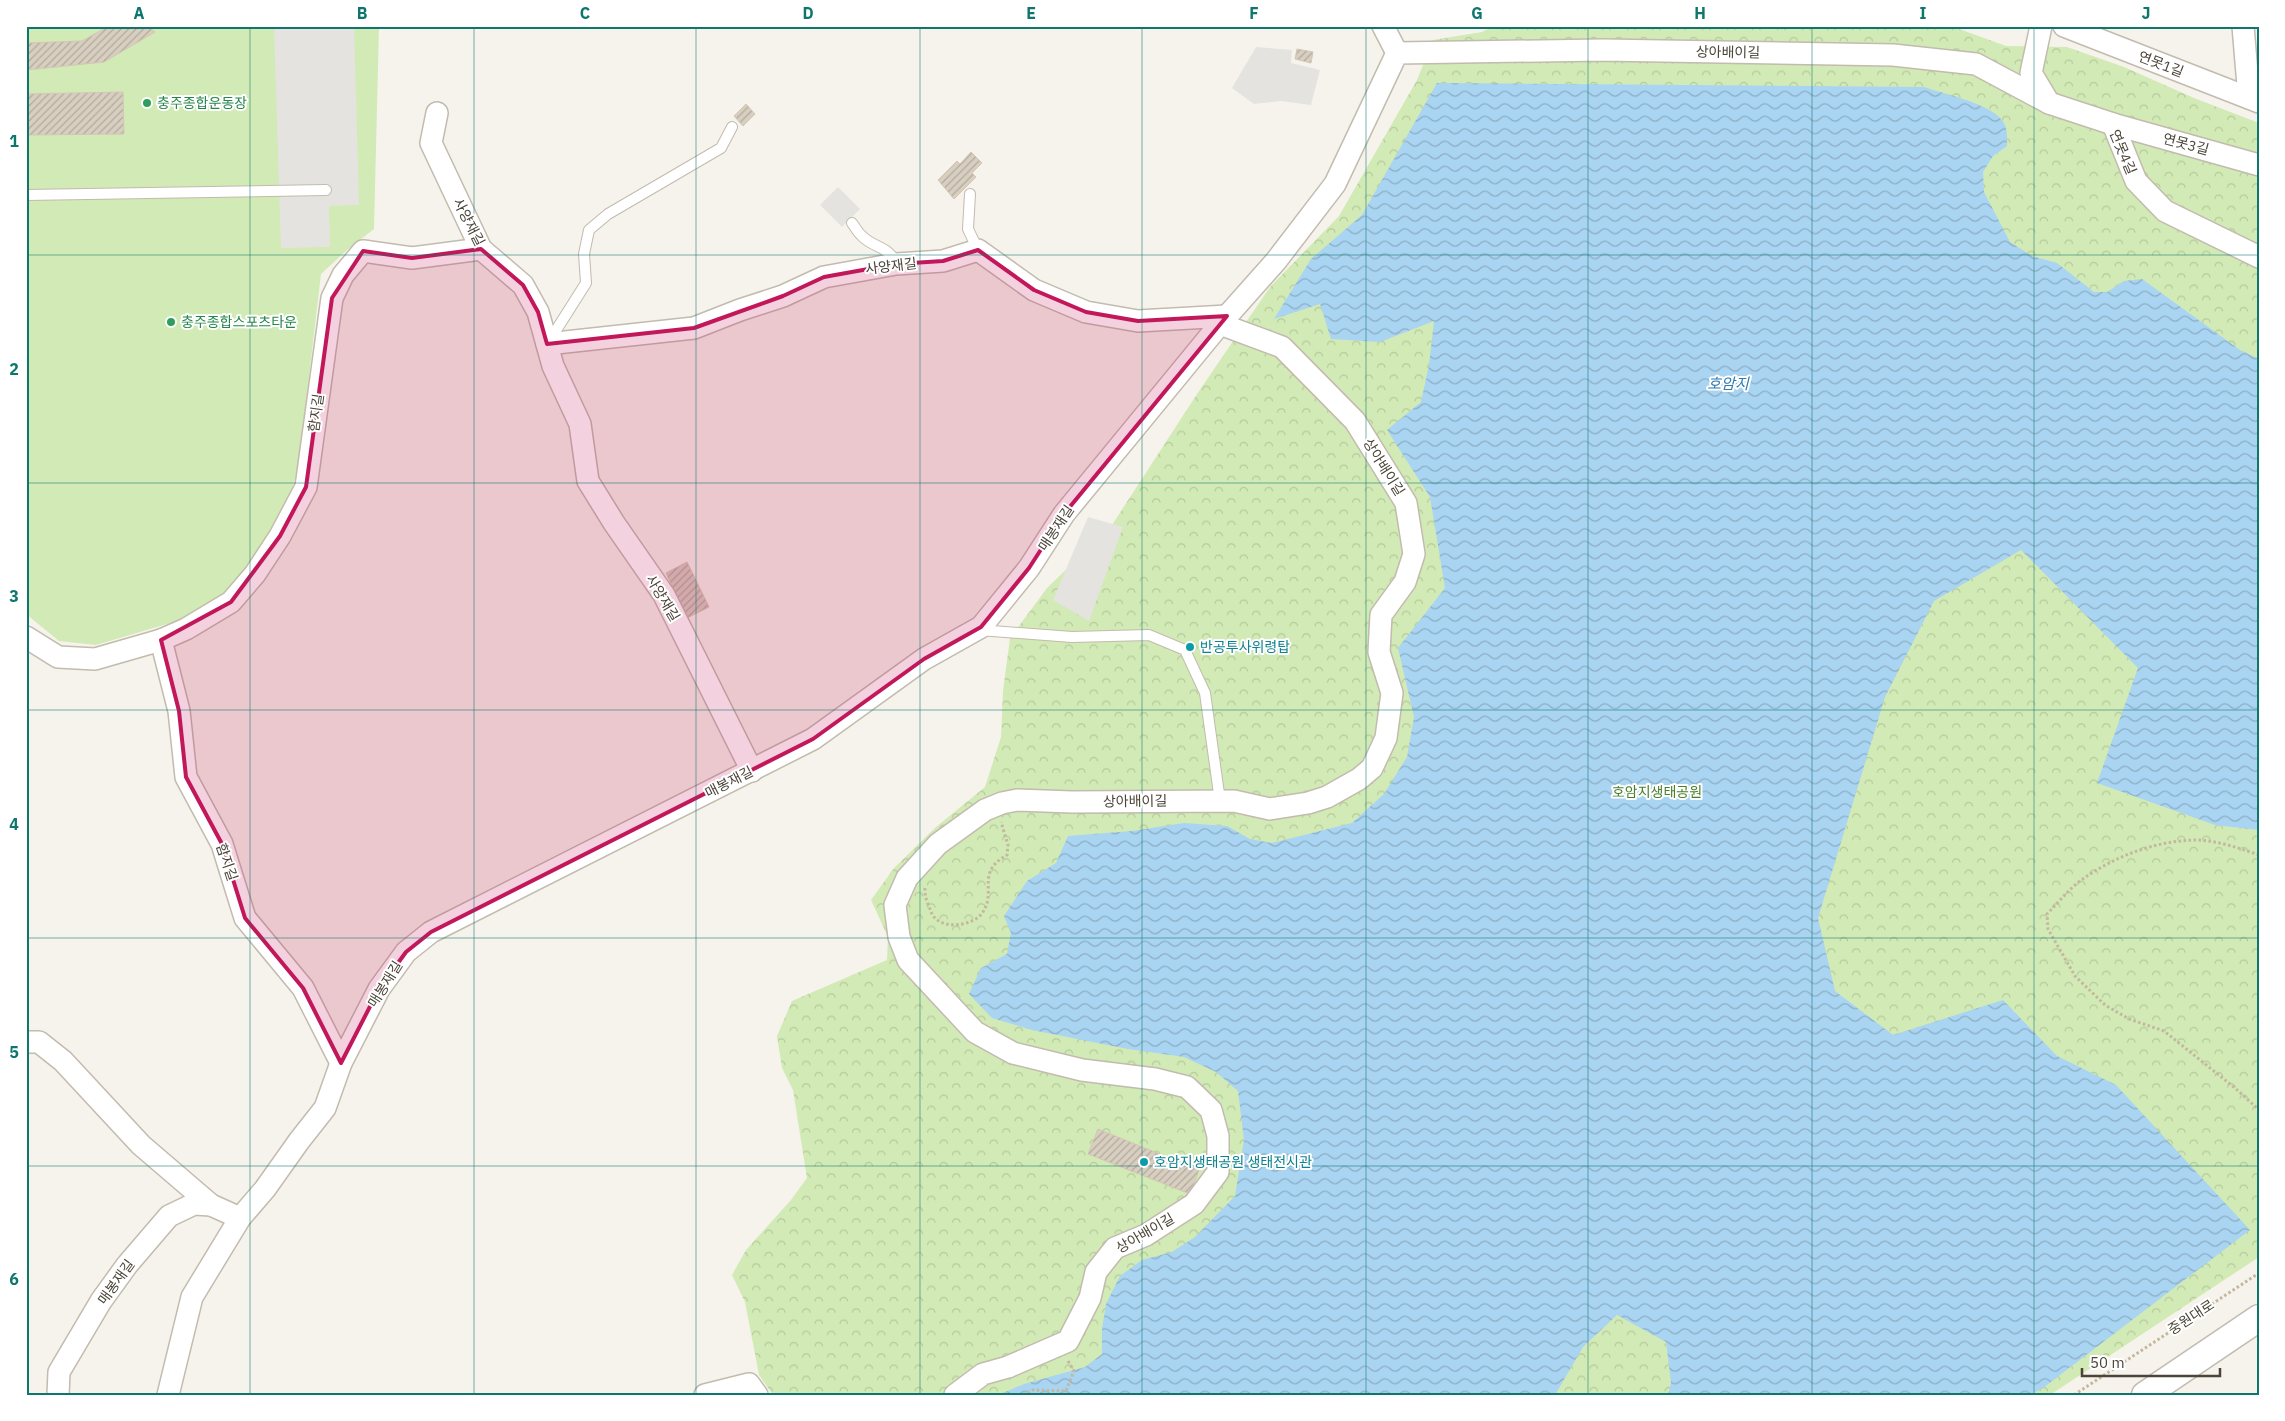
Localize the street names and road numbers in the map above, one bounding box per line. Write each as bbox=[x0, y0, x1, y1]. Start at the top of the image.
street label: 상아배이길 bbox=[1696, 42, 1760, 62]
street label: 연못1길 bbox=[2136, 47, 2186, 81]
street label: 연못4길 bbox=[2106, 127, 2140, 177]
street label: 연못3길 bbox=[2161, 129, 2211, 159]
street label: 사양재길 bbox=[449, 195, 489, 249]
street label: 사양재길 bbox=[864, 254, 918, 278]
street label: 함지길 bbox=[304, 393, 328, 433]
street label: 상아배이길 bbox=[1359, 435, 1409, 499]
street label: 매봉재길 bbox=[1034, 502, 1078, 554]
street label: 사양재길 bbox=[642, 571, 684, 625]
street label: 매봉재길 bbox=[702, 762, 756, 802]
street label: 상아배이길 bbox=[1103, 791, 1167, 811]
street label: 함지길 bbox=[212, 841, 242, 883]
street label: 매봉재길 bbox=[364, 957, 406, 1011]
street label: 상아배이길 bbox=[1113, 1209, 1177, 1257]
street label: 매봉재길 bbox=[94, 1256, 138, 1308]
street label: 중원대로 bbox=[2164, 1295, 2218, 1339]

